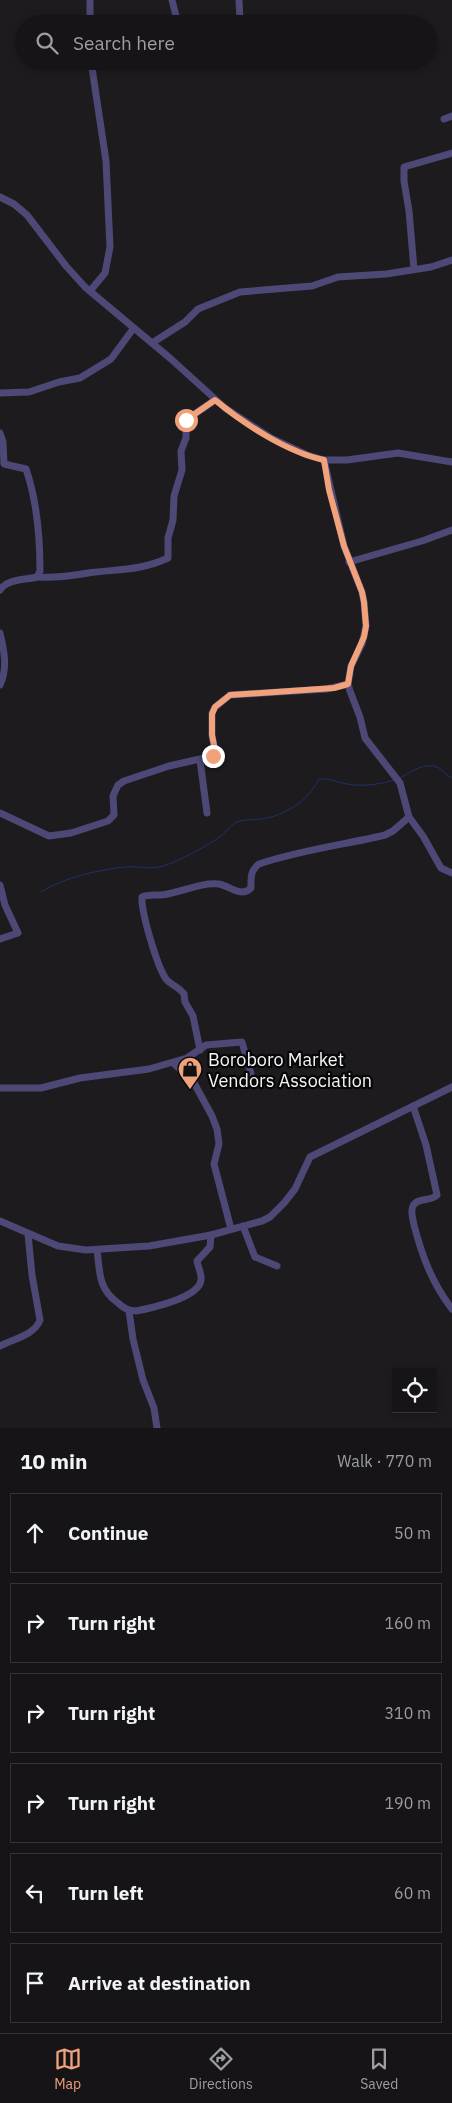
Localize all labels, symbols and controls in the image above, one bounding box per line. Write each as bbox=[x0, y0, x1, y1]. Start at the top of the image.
search box bbox=[15, 15, 437, 70]
icon: search bbox=[33, 29, 61, 57]
text: Search here bbox=[73, 31, 175, 55]
route start bbox=[175, 409, 198, 432]
route end bbox=[202, 745, 225, 768]
place label: Boroboro Market Vendors Association bbox=[208, 1048, 372, 1092]
shop icon: Boroboro Market Vendors Association bbox=[177, 1056, 203, 1090]
map controls bbox=[392, 1368, 437, 1413]
button: locate bbox=[392, 1368, 437, 1413]
text: 10 min bbox=[20, 1447, 87, 1475]
text: Walk · 770 m bbox=[337, 1451, 432, 1471]
icon: ahead bbox=[21, 1519, 49, 1547]
text: Continue bbox=[68, 1521, 148, 1545]
text: 50 m bbox=[394, 1523, 431, 1543]
icon: right bbox=[21, 1609, 49, 1637]
text: Turn right bbox=[68, 1611, 155, 1635]
text: 160 m bbox=[384, 1613, 431, 1633]
icon: right bbox=[21, 1699, 49, 1727]
text: Turn right bbox=[68, 1701, 155, 1725]
text: 310 m bbox=[384, 1703, 431, 1723]
icon: right bbox=[21, 1789, 49, 1817]
text: Turn right bbox=[68, 1791, 155, 1815]
text: 190 m bbox=[384, 1793, 431, 1813]
icon: left bbox=[21, 1879, 49, 1907]
text: Turn left bbox=[68, 1881, 144, 1905]
text: 60 m bbox=[394, 1883, 431, 1903]
icon: arrive bbox=[21, 1969, 49, 1997]
text: Arrive at destination bbox=[68, 1971, 251, 1995]
tab: Map bbox=[54, 2045, 82, 2093]
tab: Directions bbox=[189, 2045, 253, 2093]
tab: Saved bbox=[360, 2045, 398, 2093]

